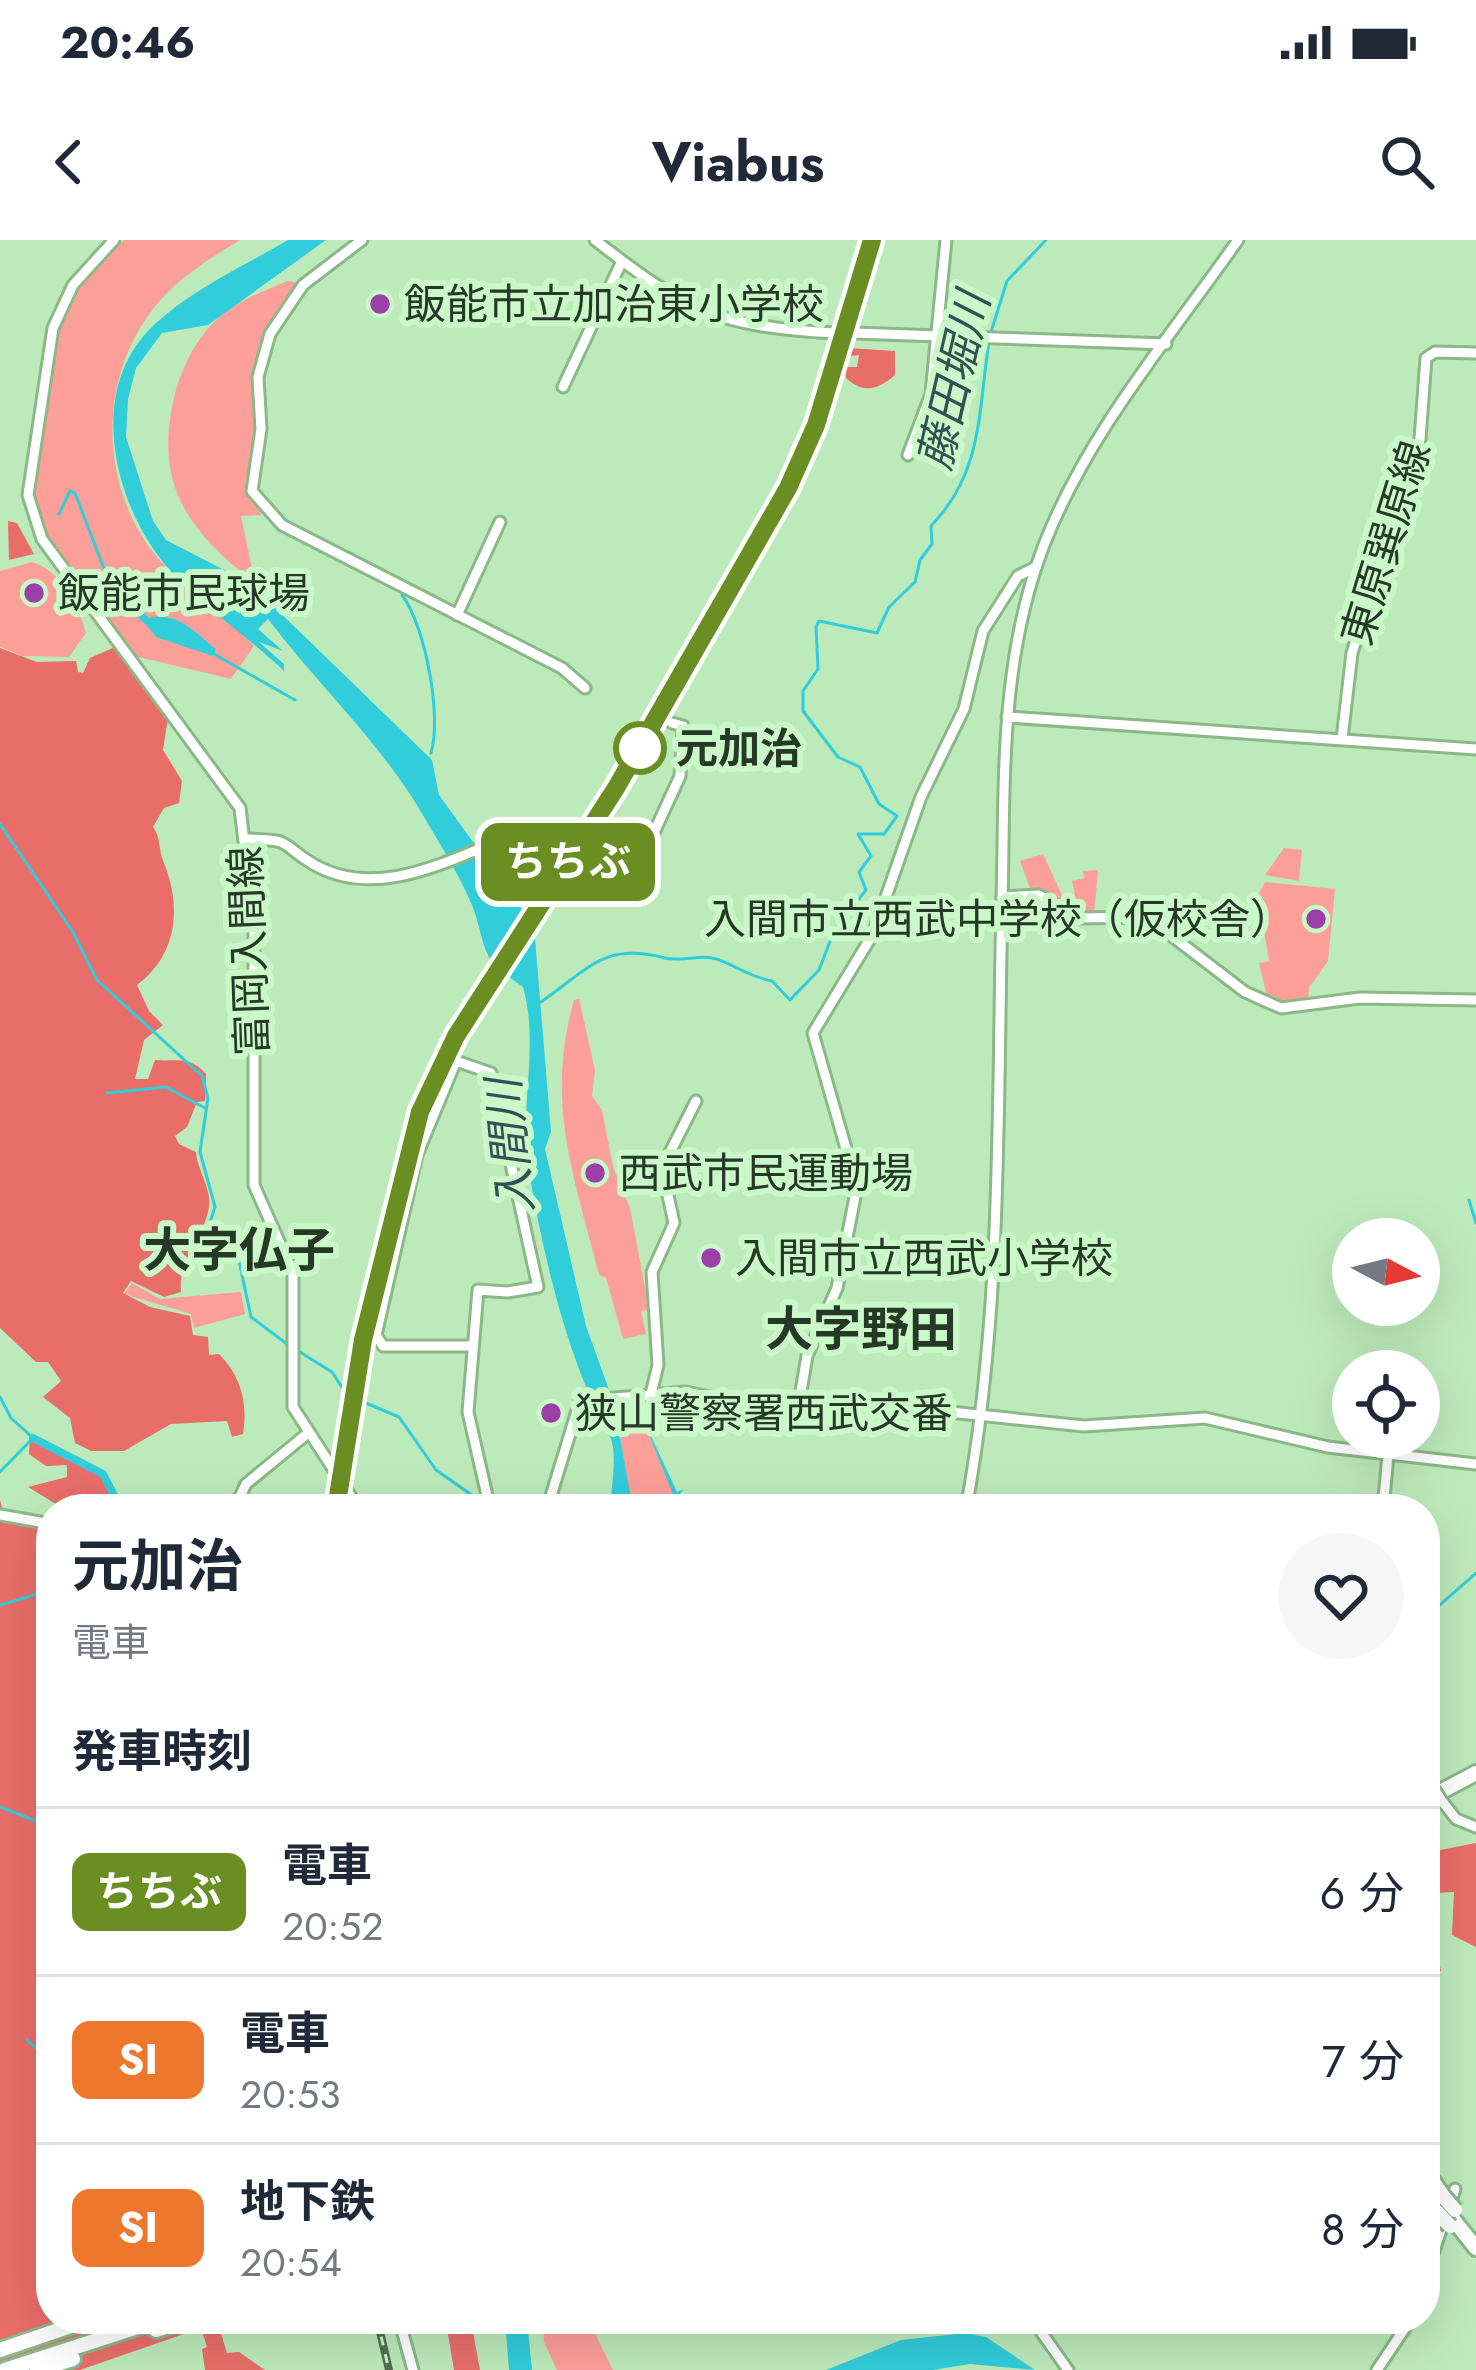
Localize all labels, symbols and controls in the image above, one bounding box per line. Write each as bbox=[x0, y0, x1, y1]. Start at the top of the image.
text: 20:46 bbox=[60, 10, 195, 75]
text: Viabus bbox=[652, 123, 824, 201]
icon: back bbox=[36, 129, 102, 195]
icon: search bbox=[1374, 129, 1440, 195]
place label: 飯能市立加治東小学校 bbox=[404, 274, 824, 335]
water label: 藤田堀川 bbox=[902, 282, 1007, 476]
marker: 飯能市立加治東小学校 bbox=[367, 291, 393, 317]
street label: 東原巽原線 bbox=[1326, 434, 1446, 652]
place label: 飯能市民球場 bbox=[58, 563, 310, 624]
marker: 飯能市民球場 bbox=[21, 580, 47, 606]
place label: 元加治 bbox=[676, 718, 802, 779]
marker: 元加治 bbox=[615, 723, 665, 773]
line badge: ちちぶ bbox=[499, 823, 637, 901]
text: ちちぶ bbox=[505, 831, 631, 892]
street label: 富岡入間線 bbox=[215, 845, 283, 1057]
place label: 入間市立西武中学校（仮校舎） bbox=[704, 889, 1292, 950]
marker: 入間市立西武中学校（仮校舎） bbox=[1303, 906, 1329, 932]
water label: 入間川 bbox=[470, 1072, 549, 1217]
place label: 西武市民運動場 bbox=[619, 1143, 913, 1204]
marker: 西武市民運動場 bbox=[582, 1160, 608, 1186]
district label: 大字仏子 bbox=[143, 1216, 335, 1285]
north arrow bbox=[1332, 1218, 1440, 1326]
map controls bbox=[1332, 1218, 1440, 1458]
place label: 入間市立西武小学校 bbox=[735, 1228, 1113, 1289]
marker: 入間市立西武小学校 bbox=[698, 1245, 724, 1271]
district label: 大字野田 bbox=[765, 1295, 957, 1364]
button: locate bbox=[1332, 1350, 1440, 1458]
place label: 狭山警察署西武交番 bbox=[575, 1383, 953, 1444]
marker: 狭山警察署西武交番 bbox=[538, 1400, 564, 1426]
text: 元加治 bbox=[72, 1525, 243, 1607]
button: heart bbox=[1278, 1533, 1404, 1659]
text: 電車 bbox=[72, 1614, 150, 1671]
text: 発車時刻 bbox=[72, 1719, 252, 1784]
text: 電車 bbox=[282, 1833, 372, 1898]
text: ちちぶ bbox=[96, 1861, 222, 1922]
text: 6 分 bbox=[1320, 1861, 1404, 1926]
text: 20:52 bbox=[282, 1898, 384, 1955]
text: 電車 bbox=[240, 2001, 330, 2066]
text: SI bbox=[118, 2029, 158, 2090]
text: 7 分 bbox=[1322, 2029, 1404, 2094]
text: 20:53 bbox=[240, 2066, 341, 2123]
text: 地下鉄 bbox=[240, 2169, 375, 2234]
text: SI bbox=[118, 2197, 158, 2258]
text: 8 分 bbox=[1321, 2197, 1404, 2262]
text: 20:54 bbox=[240, 2234, 342, 2291]

